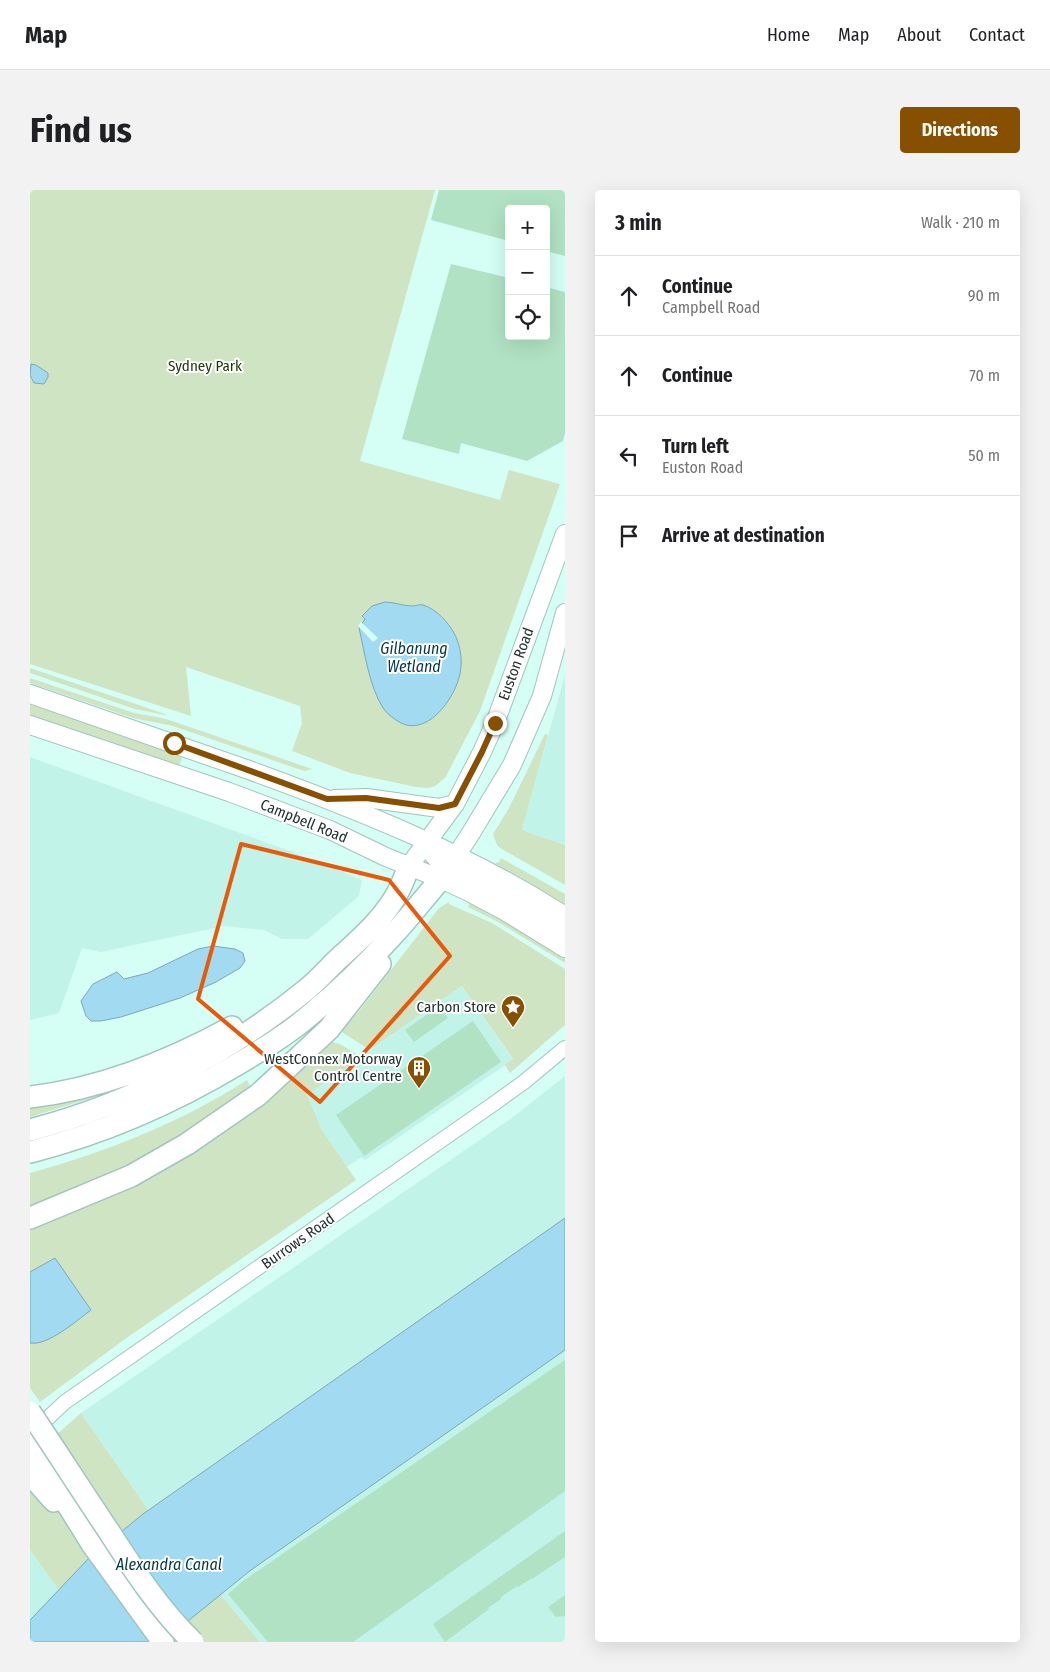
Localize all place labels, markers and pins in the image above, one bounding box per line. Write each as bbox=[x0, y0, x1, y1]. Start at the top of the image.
place icon: Carbon Store bbox=[500, 994, 526, 1028]
place label: Carbon Store bbox=[416, 998, 496, 1016]
place label: WestConnex Motorway Control Centre bbox=[264, 1050, 402, 1085]
building icon: WestConnex Motorway Control Centre bbox=[406, 1055, 432, 1089]

